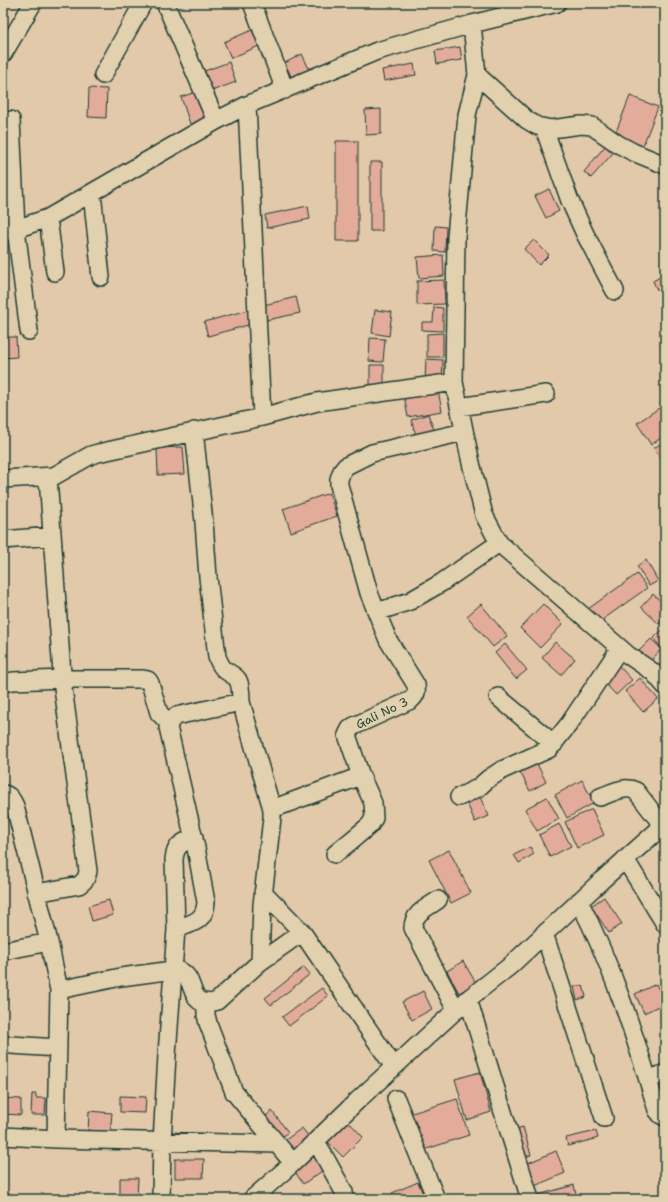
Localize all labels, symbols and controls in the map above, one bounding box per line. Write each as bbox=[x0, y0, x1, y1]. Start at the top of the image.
street label: Gali No 3 bbox=[353, 693, 411, 733]

